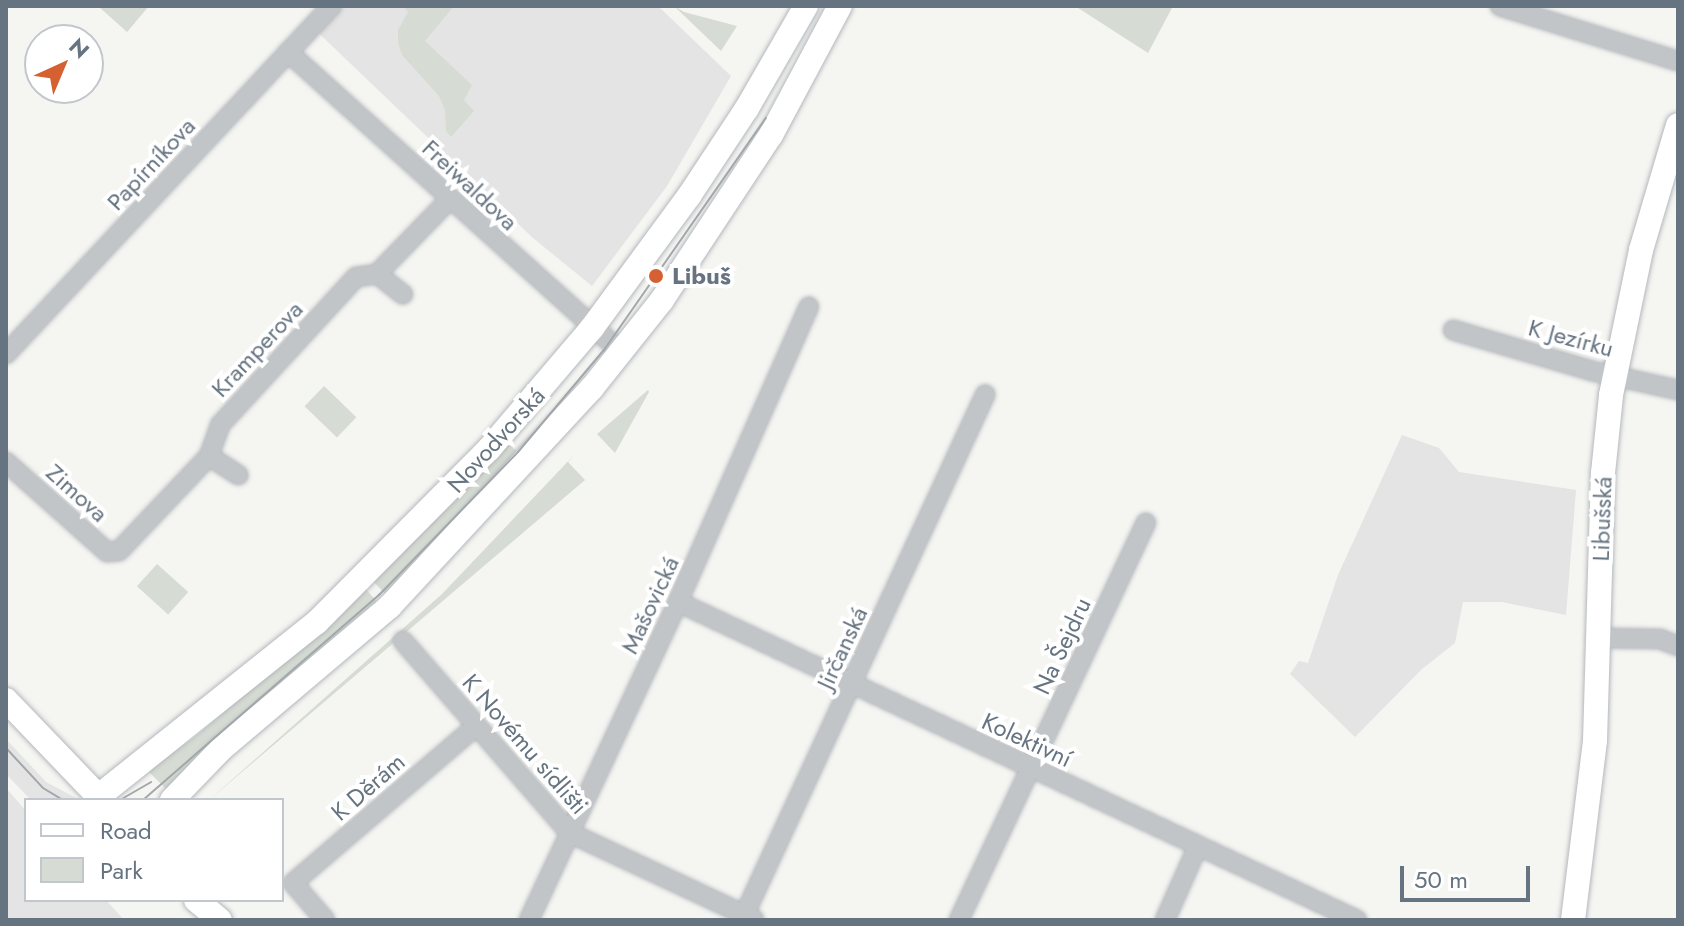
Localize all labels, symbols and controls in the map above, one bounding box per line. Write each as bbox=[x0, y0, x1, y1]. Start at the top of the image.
north arrow bbox=[24, 24, 104, 104]
text: N bbox=[62, 31, 97, 66]
street label: Papírníkova bbox=[101, 112, 201, 216]
street label: Freiwaldova bbox=[416, 134, 524, 236]
place label: Libuš bbox=[672, 262, 731, 290]
marker: Libuš bbox=[647, 267, 665, 285]
street label: Kramperova bbox=[205, 295, 309, 403]
street label: K Jezírku bbox=[1525, 313, 1617, 363]
street label: Novodvorská bbox=[441, 381, 551, 499]
street label: Zimova bbox=[40, 458, 114, 528]
street label: Libušská bbox=[1586, 476, 1618, 562]
street label: Mašovická bbox=[615, 552, 685, 658]
street label: Na Šejdru bbox=[1027, 593, 1097, 699]
street label: Jirčanská bbox=[810, 602, 874, 694]
street label: K Novému sídlišti bbox=[456, 668, 594, 820]
street label: Kolektivní bbox=[978, 707, 1076, 773]
street label: K Děrám bbox=[325, 747, 411, 827]
legend bbox=[24, 798, 284, 902]
text: Road bbox=[100, 813, 152, 848]
scale bar bbox=[1404, 850, 1534, 900]
text: Park bbox=[100, 853, 143, 888]
text: 50 m bbox=[1414, 862, 1468, 897]

